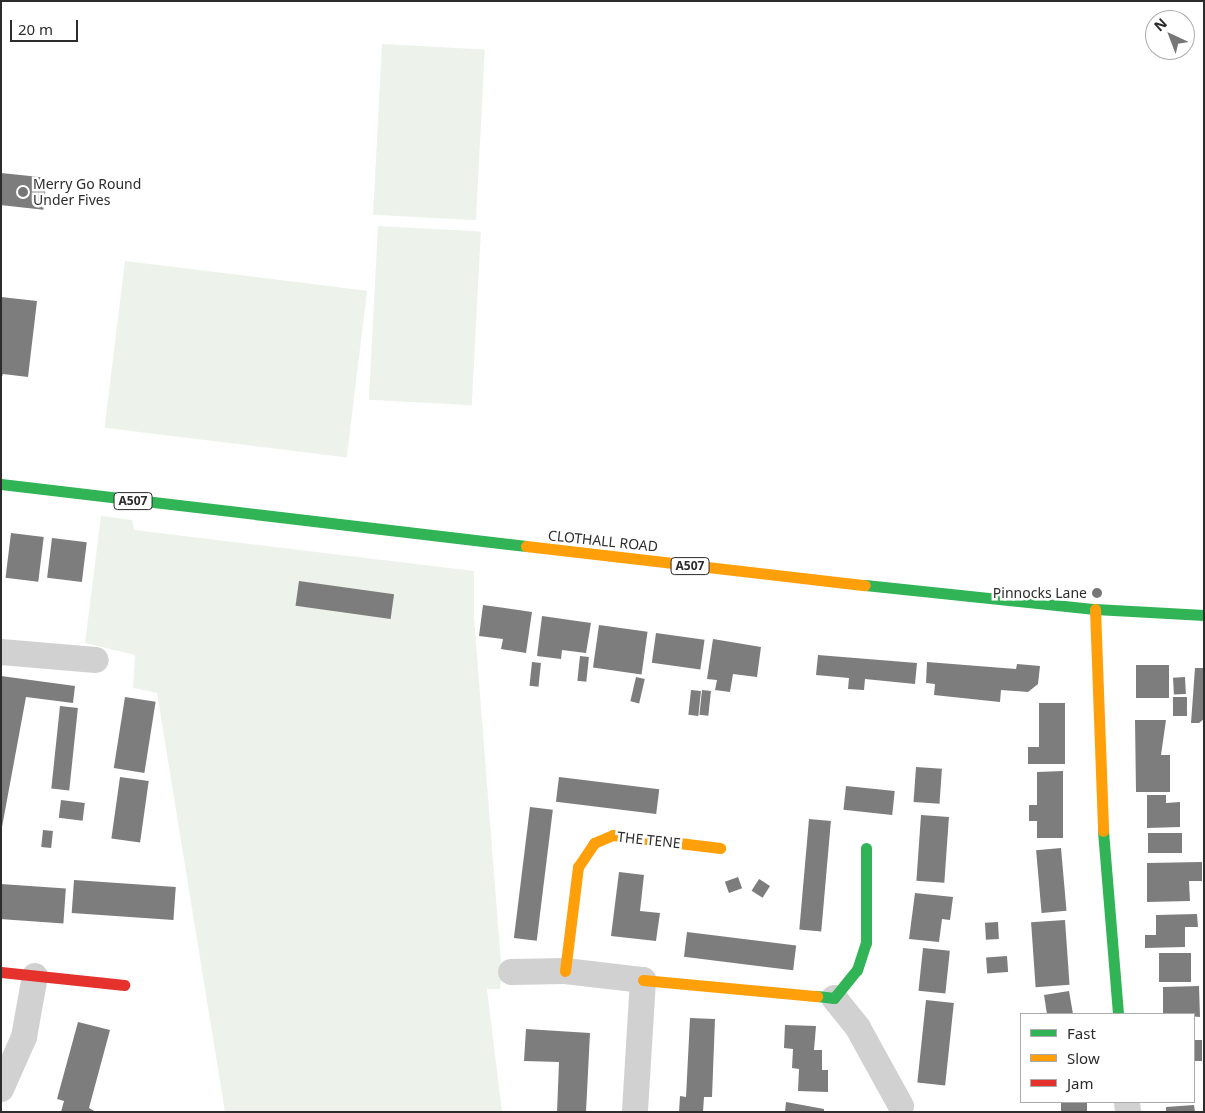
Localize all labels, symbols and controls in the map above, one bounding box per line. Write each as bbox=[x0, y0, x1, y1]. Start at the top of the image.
scale bar bbox=[12, 10, 80, 42]
north arrow bbox=[1145, 10, 1195, 60]
text: N bbox=[1149, 14, 1171, 35]
text: 20 m bbox=[18, 19, 53, 39]
place label: Merry Go Round Under Fives bbox=[33, 176, 141, 208]
marker: Merry Go Round Under Fives bbox=[17, 186, 29, 198]
road number: A507 bbox=[113, 492, 153, 511]
street label: CLOTHALL ROAD bbox=[547, 527, 659, 555]
road number: A507 bbox=[670, 556, 710, 576]
place label: Pinnocks Lane bbox=[993, 585, 1087, 601]
marker: Pinnocks Lane bbox=[1091, 587, 1103, 599]
street label: THE TENE bbox=[617, 828, 681, 852]
legend bbox=[1020, 1013, 1195, 1103]
text: Fast bbox=[1067, 1023, 1096, 1043]
text: Slow bbox=[1067, 1048, 1100, 1068]
text: Jam bbox=[1067, 1073, 1094, 1093]

